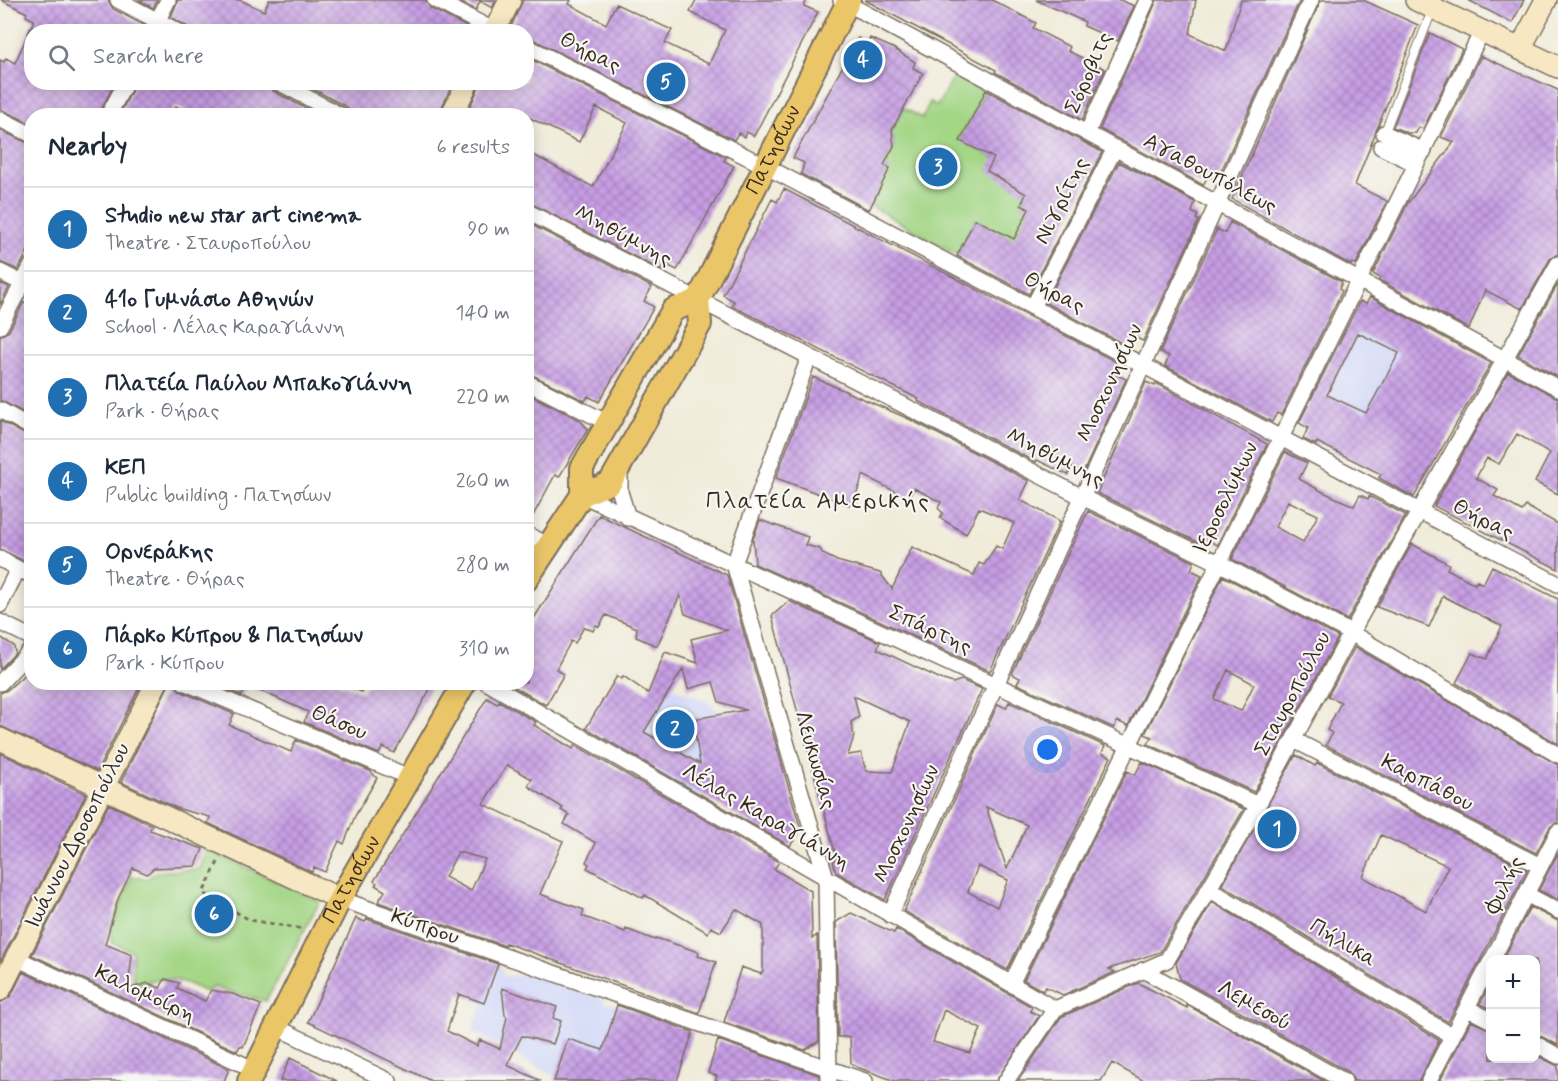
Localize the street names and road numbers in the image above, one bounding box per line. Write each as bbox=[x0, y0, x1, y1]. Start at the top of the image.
street label: Θήρας bbox=[555, 26, 625, 80]
street label: Σόροβιτς bbox=[1059, 28, 1119, 118]
street label: Πατησίων bbox=[739, 100, 808, 199]
street label: Αγαθουπόλεως bbox=[1138, 127, 1282, 221]
street label: Νιγρίτης bbox=[1028, 153, 1096, 249]
street label: Μηθύμνης bbox=[569, 199, 677, 273]
street label: Θήρας bbox=[1019, 265, 1089, 321]
street label: Μοσχονησίων bbox=[1070, 319, 1150, 447]
street label: Μηθύμνης bbox=[1001, 421, 1109, 495]
street label: Ιεροσολύμων bbox=[1187, 437, 1265, 559]
street label: Θήρας bbox=[1448, 493, 1518, 547]
street label: Σπάρτης bbox=[884, 599, 976, 661]
street label: Σταυροπούλου bbox=[1248, 627, 1338, 761]
street label: Θάσου bbox=[307, 699, 371, 747]
street label: Λευκωσίας bbox=[788, 707, 842, 813]
street label: Ιωάννου Δροσοπούλου bbox=[19, 738, 137, 934]
street label: Καρπάθου bbox=[1376, 748, 1478, 818]
street label: Λέλας Καραγιάννη bbox=[677, 756, 856, 877]
street label: Μοσχονησίων bbox=[867, 760, 947, 888]
street label: Πατησίων bbox=[316, 830, 388, 928]
street label: Φυλής bbox=[1478, 851, 1531, 919]
street label: Κύπρου bbox=[387, 902, 463, 952]
street label: Πήλικα bbox=[1304, 912, 1382, 974]
street label: Καλομοίρη bbox=[90, 958, 200, 1030]
street label: Λεμεσού bbox=[1212, 974, 1296, 1038]

